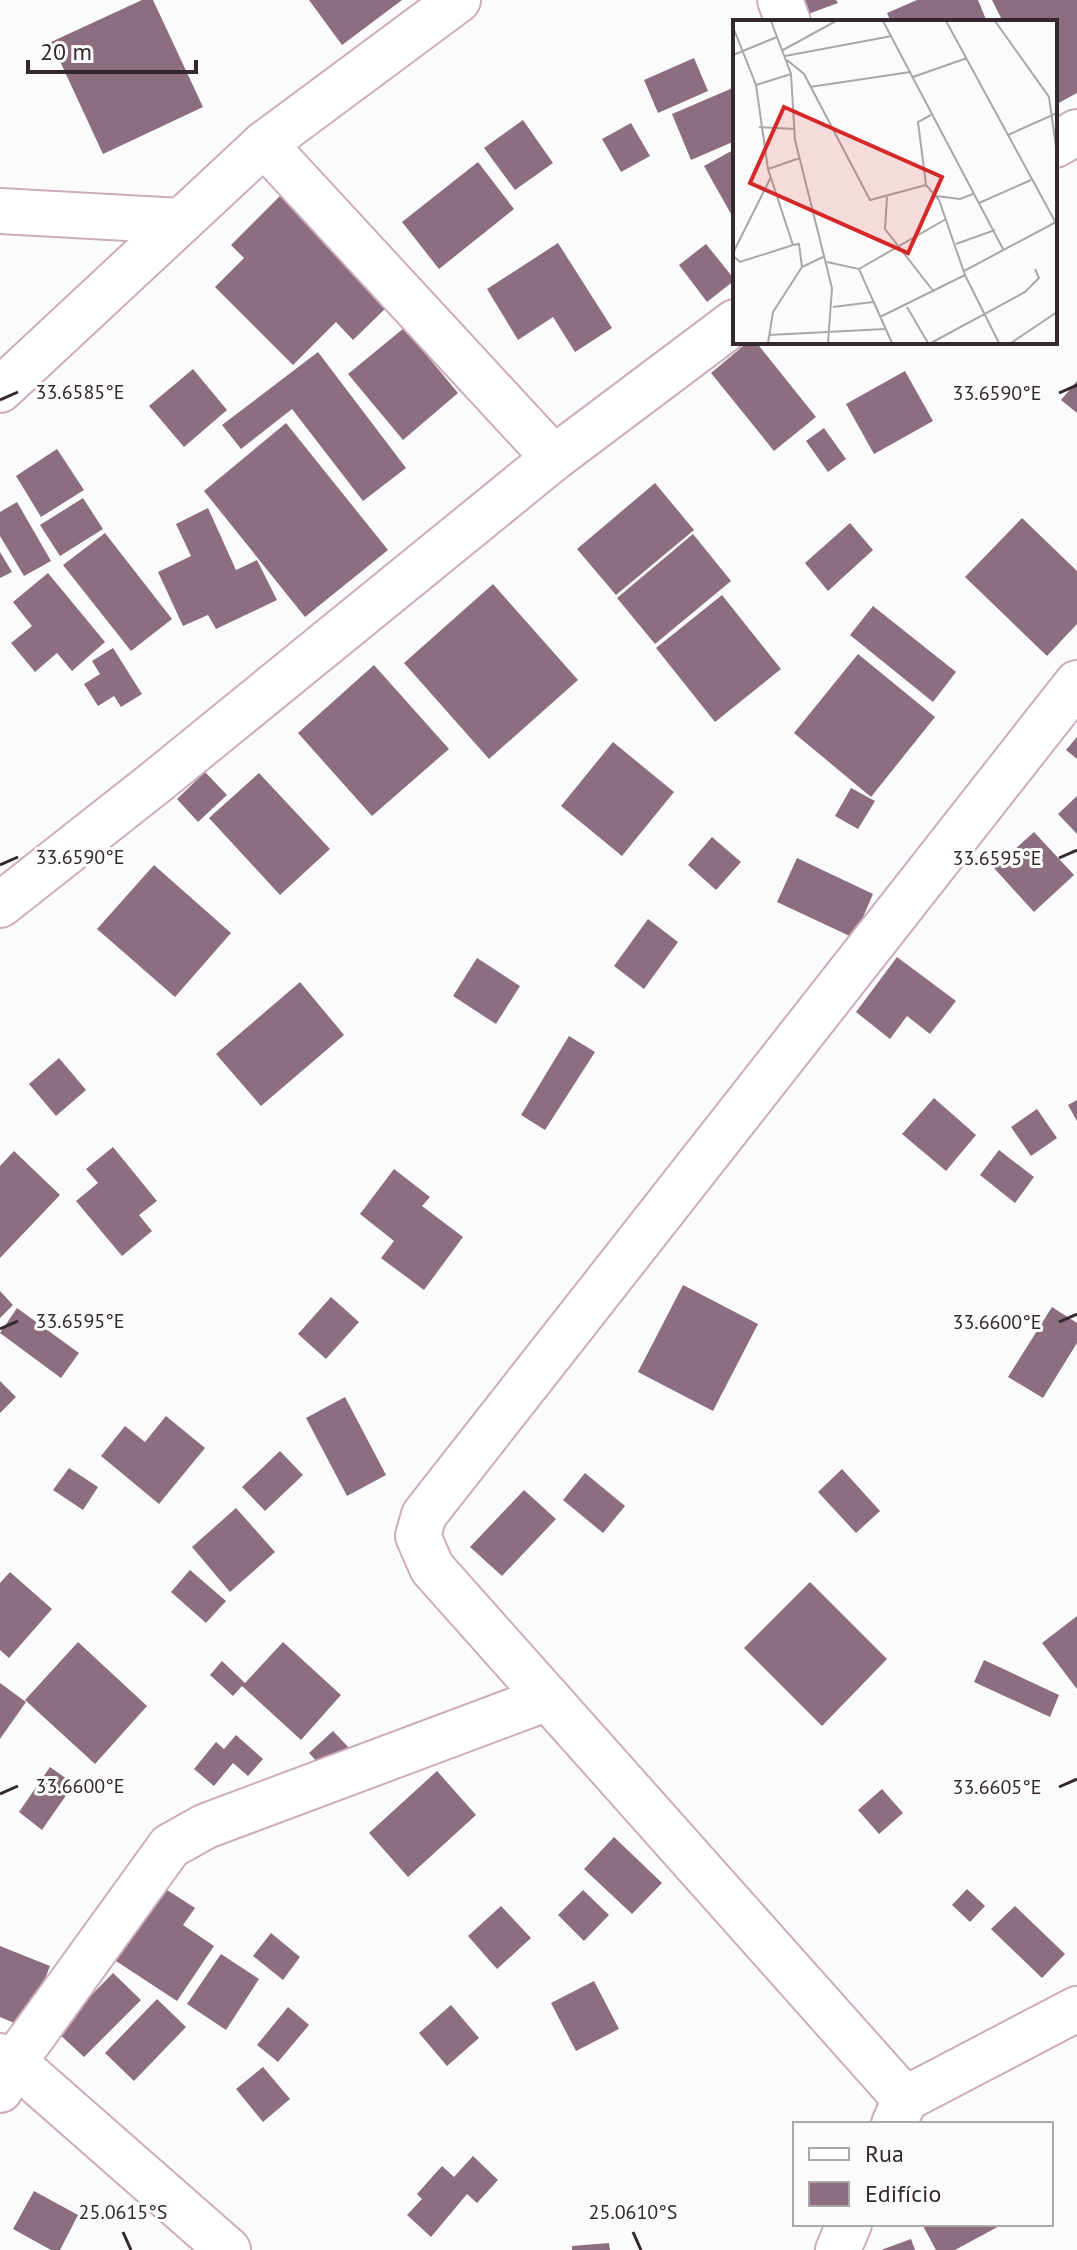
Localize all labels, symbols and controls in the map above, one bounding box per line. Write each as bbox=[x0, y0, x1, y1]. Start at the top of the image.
inset map bbox=[733, 20, 1057, 344]
scale bar bbox=[28, 24, 196, 74]
text: 20 m bbox=[40, 36, 92, 67]
text: 33.6585°E bbox=[36, 379, 124, 405]
text: 33.6590°E bbox=[953, 380, 1041, 406]
text: 33.6590°E bbox=[36, 844, 124, 870]
text: 33.6595°E bbox=[953, 845, 1041, 871]
text: 33.6595°E bbox=[36, 1308, 124, 1334]
text: 33.6600°E bbox=[953, 1309, 1041, 1335]
text: 33.6600°E bbox=[36, 1773, 124, 1799]
text: 33.6605°E bbox=[953, 1774, 1041, 1800]
legend bbox=[793, 2122, 1053, 2226]
text: Rua bbox=[865, 2138, 904, 2169]
text: Edifício bbox=[865, 2178, 941, 2209]
text: 25.0615°S bbox=[79, 2199, 167, 2225]
text: 25.0610°S bbox=[589, 2199, 677, 2225]

